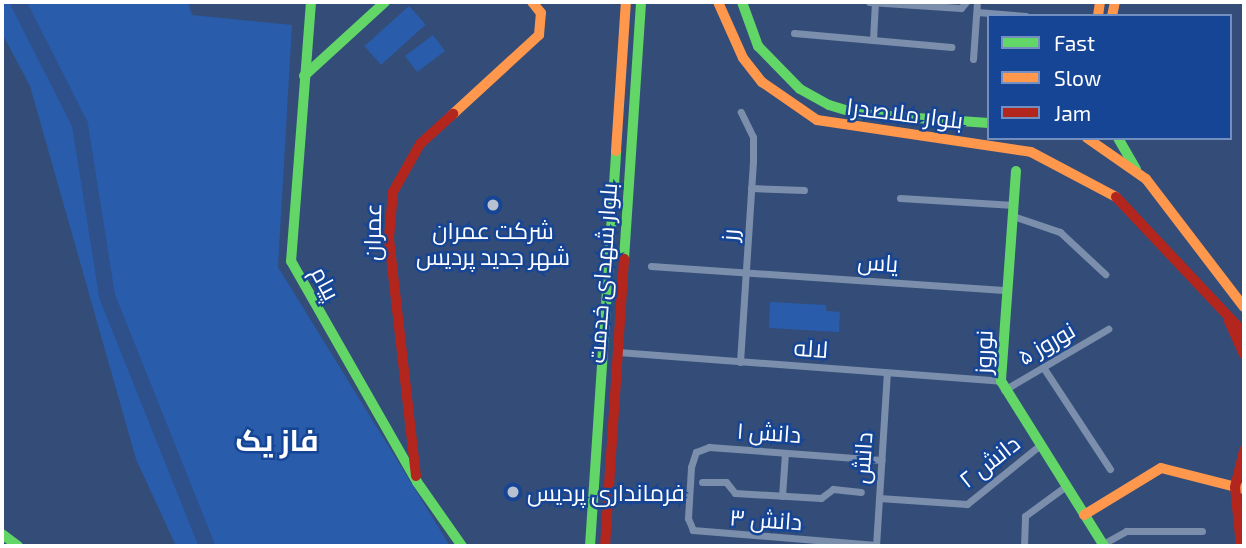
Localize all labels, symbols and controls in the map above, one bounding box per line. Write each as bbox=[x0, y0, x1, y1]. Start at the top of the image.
legend bbox=[987, 14, 1232, 140]
text: Fast bbox=[1054, 30, 1095, 55]
text: Slow bbox=[1054, 65, 1101, 90]
street label: بلوار ملاصدرا bbox=[845, 92, 965, 134]
text: Jam bbox=[1054, 100, 1091, 125]
street label: بلوار شهدای خدمت bbox=[582, 182, 622, 364]
marker: شرکت عمران شهر جدید پردیس bbox=[485, 197, 501, 213]
street label: عمران bbox=[358, 203, 386, 261]
place label: شرکت عمران شهر جدید پردیس bbox=[416, 216, 570, 270]
street label: رز bbox=[715, 228, 743, 242]
street label: یاس bbox=[857, 247, 899, 277]
street label: پیام bbox=[306, 261, 346, 305]
street label: نوروز ۵ bbox=[1012, 316, 1080, 370]
street label: نوروز bbox=[968, 329, 998, 375]
street label: لاله bbox=[793, 333, 829, 363]
street label: دانش ۱ bbox=[736, 416, 802, 448]
district label: فاز یک bbox=[235, 421, 319, 457]
street label: دانش ۲ bbox=[953, 429, 1025, 493]
street label: دانش bbox=[846, 431, 878, 485]
place label: فرمانداری پردیس bbox=[527, 478, 685, 506]
marker: فرمانداری پردیس bbox=[505, 484, 521, 500]
street label: دانش ۳ bbox=[729, 503, 803, 535]

